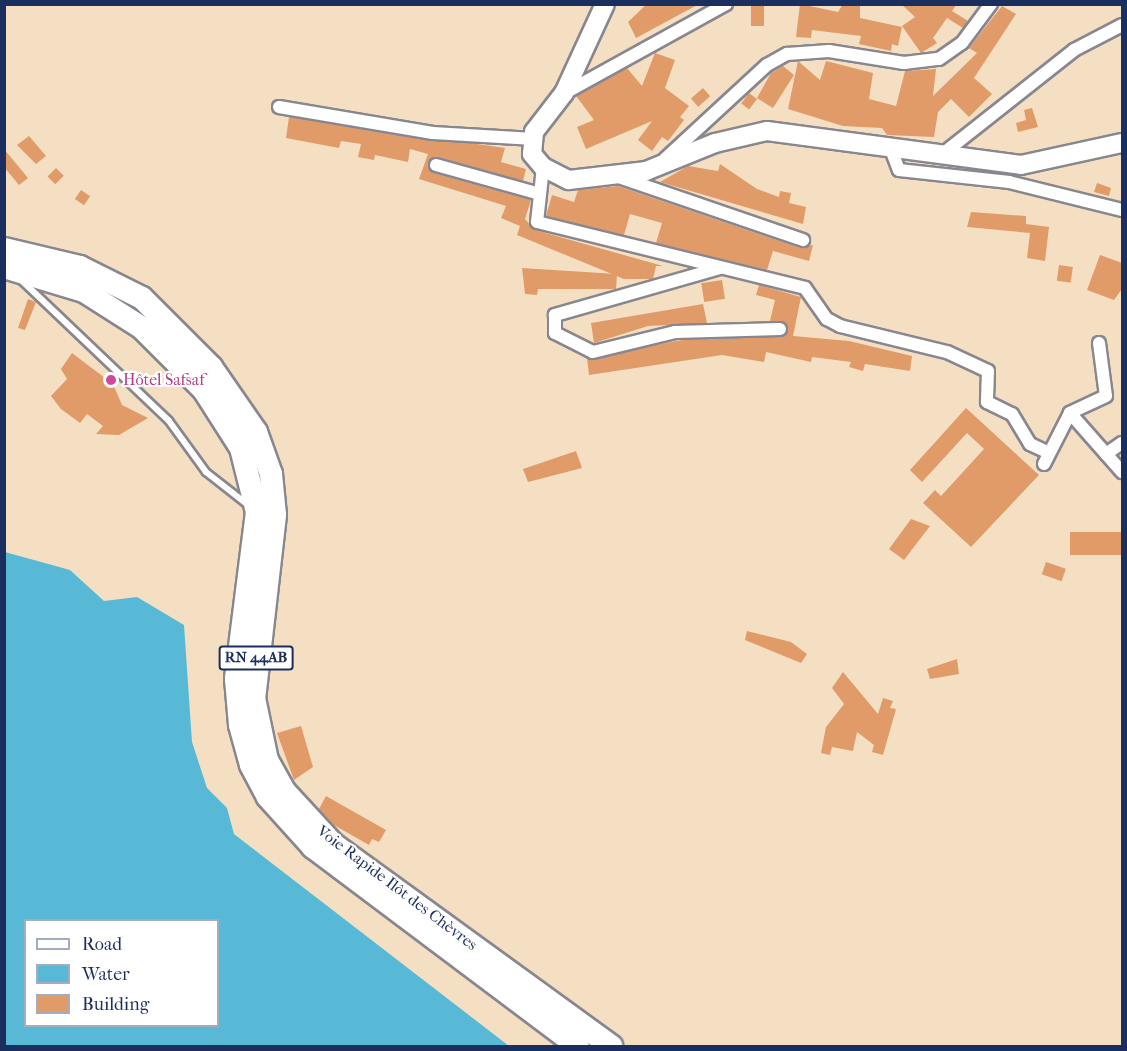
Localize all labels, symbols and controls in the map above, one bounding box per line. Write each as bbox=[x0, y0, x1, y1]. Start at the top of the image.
place label: Hôtel Safsaf bbox=[123, 370, 204, 390]
marker: Hôtel Safsaf bbox=[104, 373, 118, 387]
road number: RN 44AB bbox=[218, 646, 294, 670]
street label: Voie Rapide Ilôt des Chèvres bbox=[313, 821, 481, 955]
legend bbox=[24, 919, 219, 1027]
text: Road bbox=[82, 934, 122, 955]
text: Water bbox=[82, 964, 130, 985]
text: Building bbox=[82, 994, 149, 1015]

